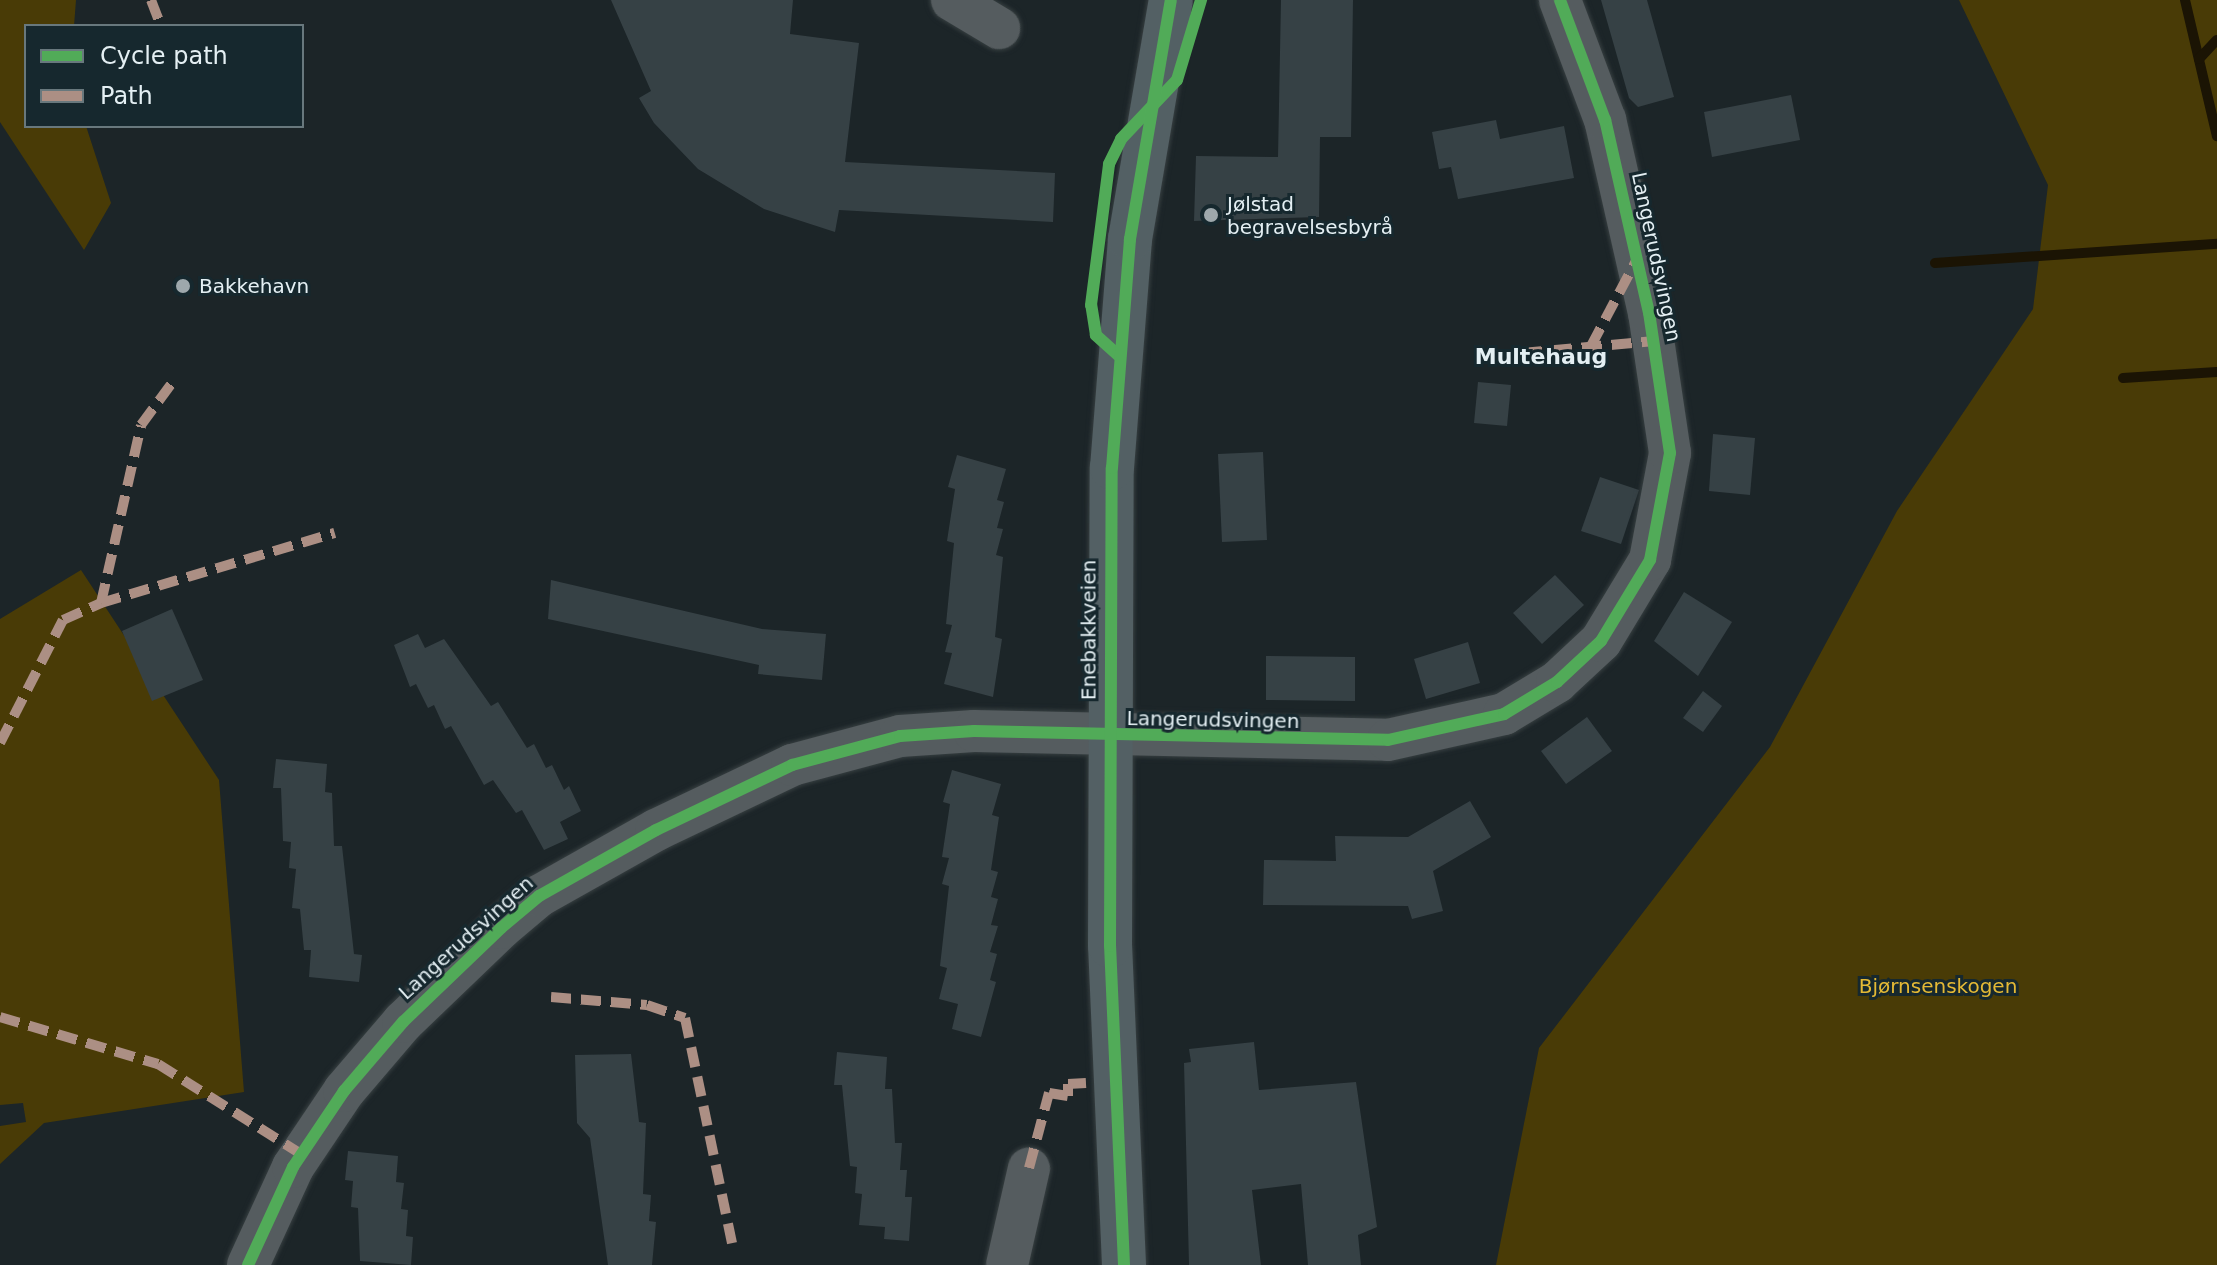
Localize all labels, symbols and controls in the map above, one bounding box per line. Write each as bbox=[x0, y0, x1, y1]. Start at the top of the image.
legend bbox=[24, 24, 304, 128]
text: Cycle path bbox=[100, 42, 228, 70]
text: Path bbox=[100, 82, 153, 110]
street label: Langerudsvingen bbox=[1626, 170, 1686, 344]
place label: Jølstad begravelsesbyrå bbox=[1227, 192, 1393, 239]
marker: Jølstad begravelsesbyrå bbox=[1202, 206, 1220, 224]
place label: Bakkehavn bbox=[199, 274, 309, 298]
marker: Bakkehavn bbox=[174, 277, 192, 295]
district label: Multehaug bbox=[1475, 344, 1607, 370]
street label: Enebakkveien bbox=[1077, 560, 1101, 700]
street label: Langerudsvingen bbox=[1126, 706, 1300, 734]
street label: Langerudsvingen bbox=[394, 871, 538, 1005]
park label: Bjørnsenskogen bbox=[1859, 974, 2017, 998]

